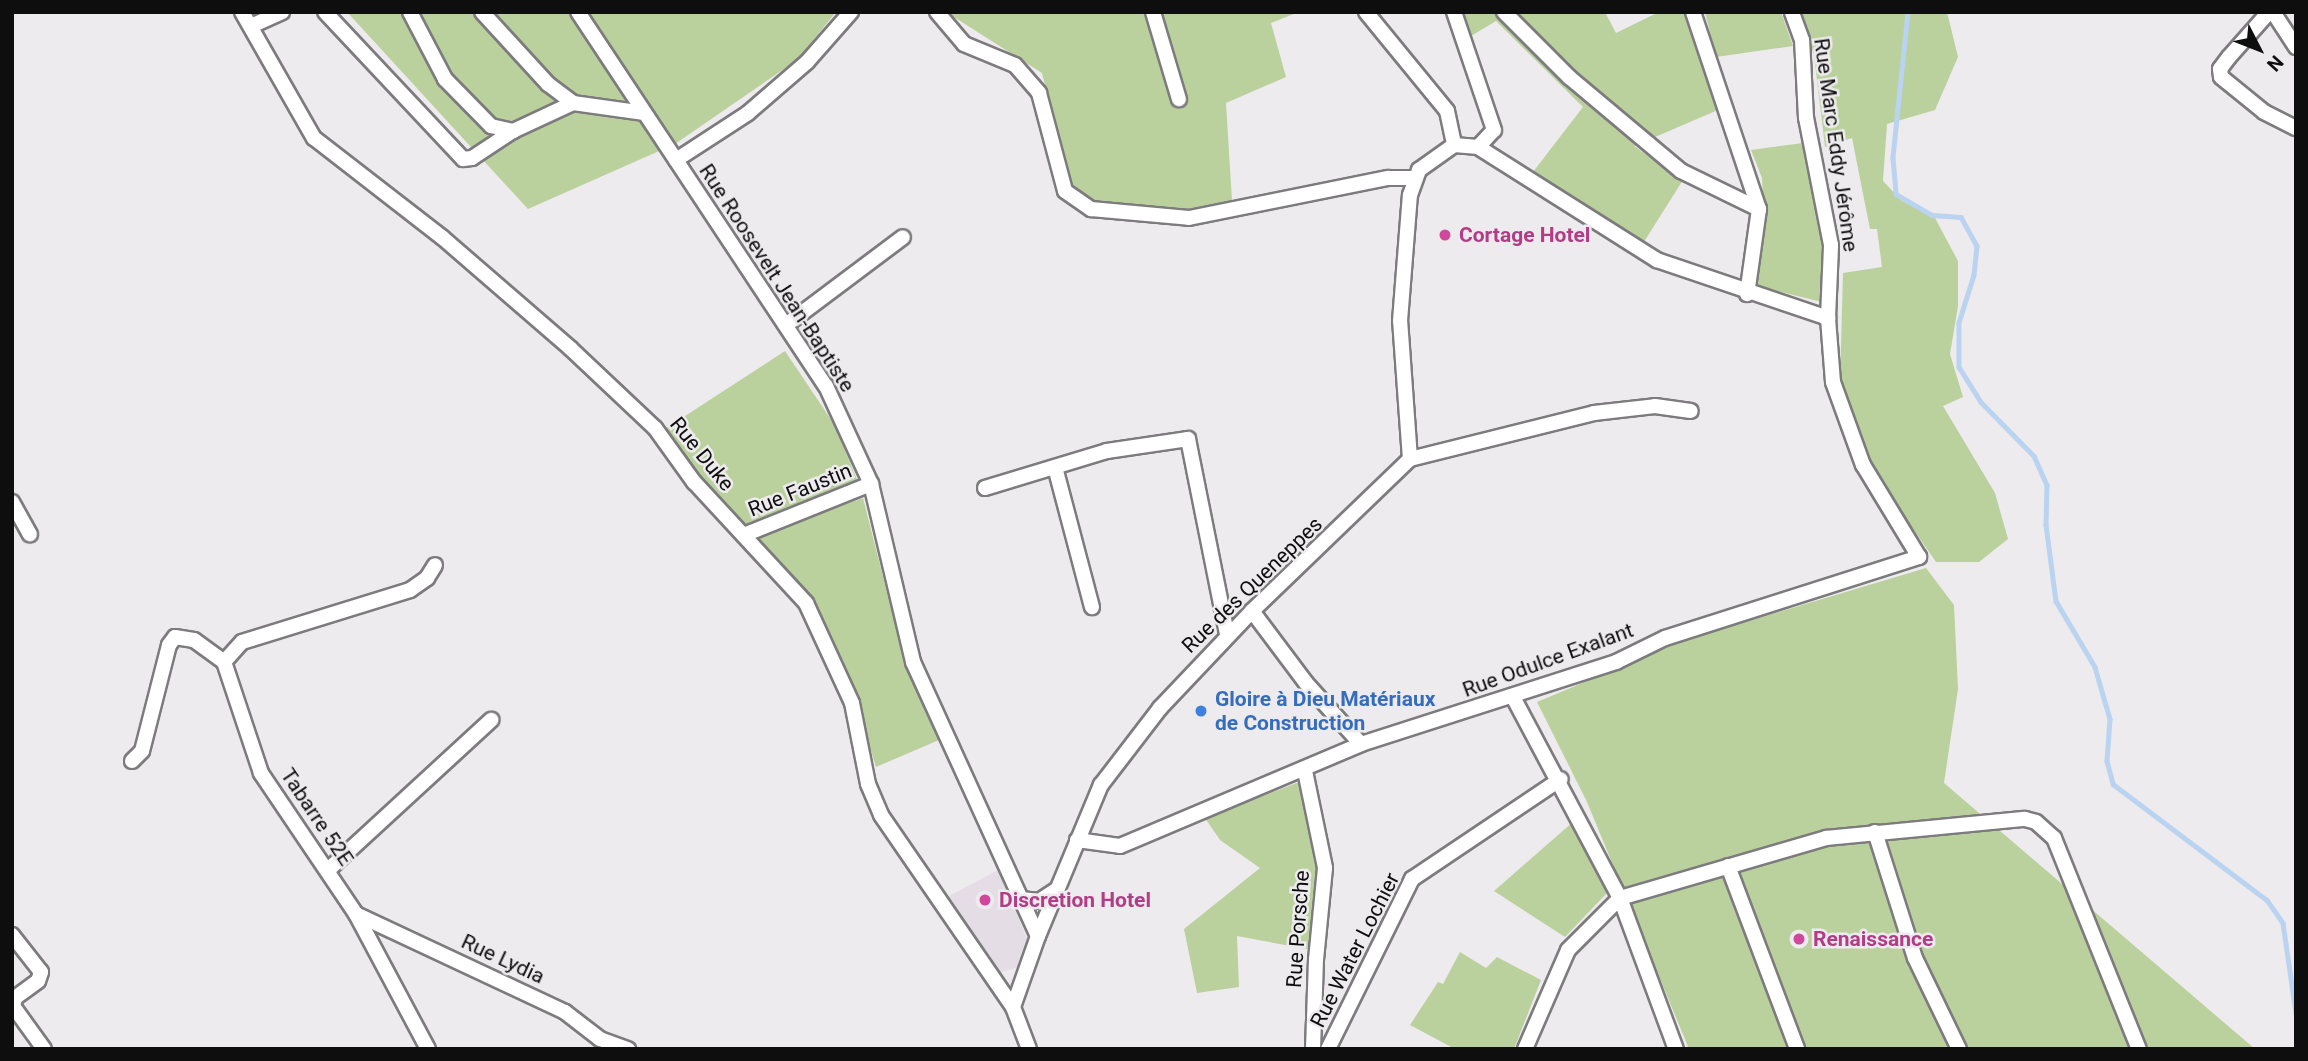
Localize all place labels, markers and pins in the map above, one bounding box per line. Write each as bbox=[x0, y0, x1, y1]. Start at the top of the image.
place label: Cortage Hotel bbox=[1459, 222, 1590, 248]
marker: Cortage Hotel bbox=[1437, 227, 1453, 243]
place label: Gloire à Dieu Matériaux de Construction bbox=[1215, 686, 1435, 736]
marker: Gloire à Dieu Matériaux de Construction bbox=[1193, 703, 1209, 719]
place label: Discretion Hotel bbox=[999, 887, 1151, 913]
marker: Discretion Hotel bbox=[977, 892, 993, 908]
place label: Renaissance bbox=[1813, 926, 1933, 952]
marker: Renaissance bbox=[1791, 931, 1807, 947]

